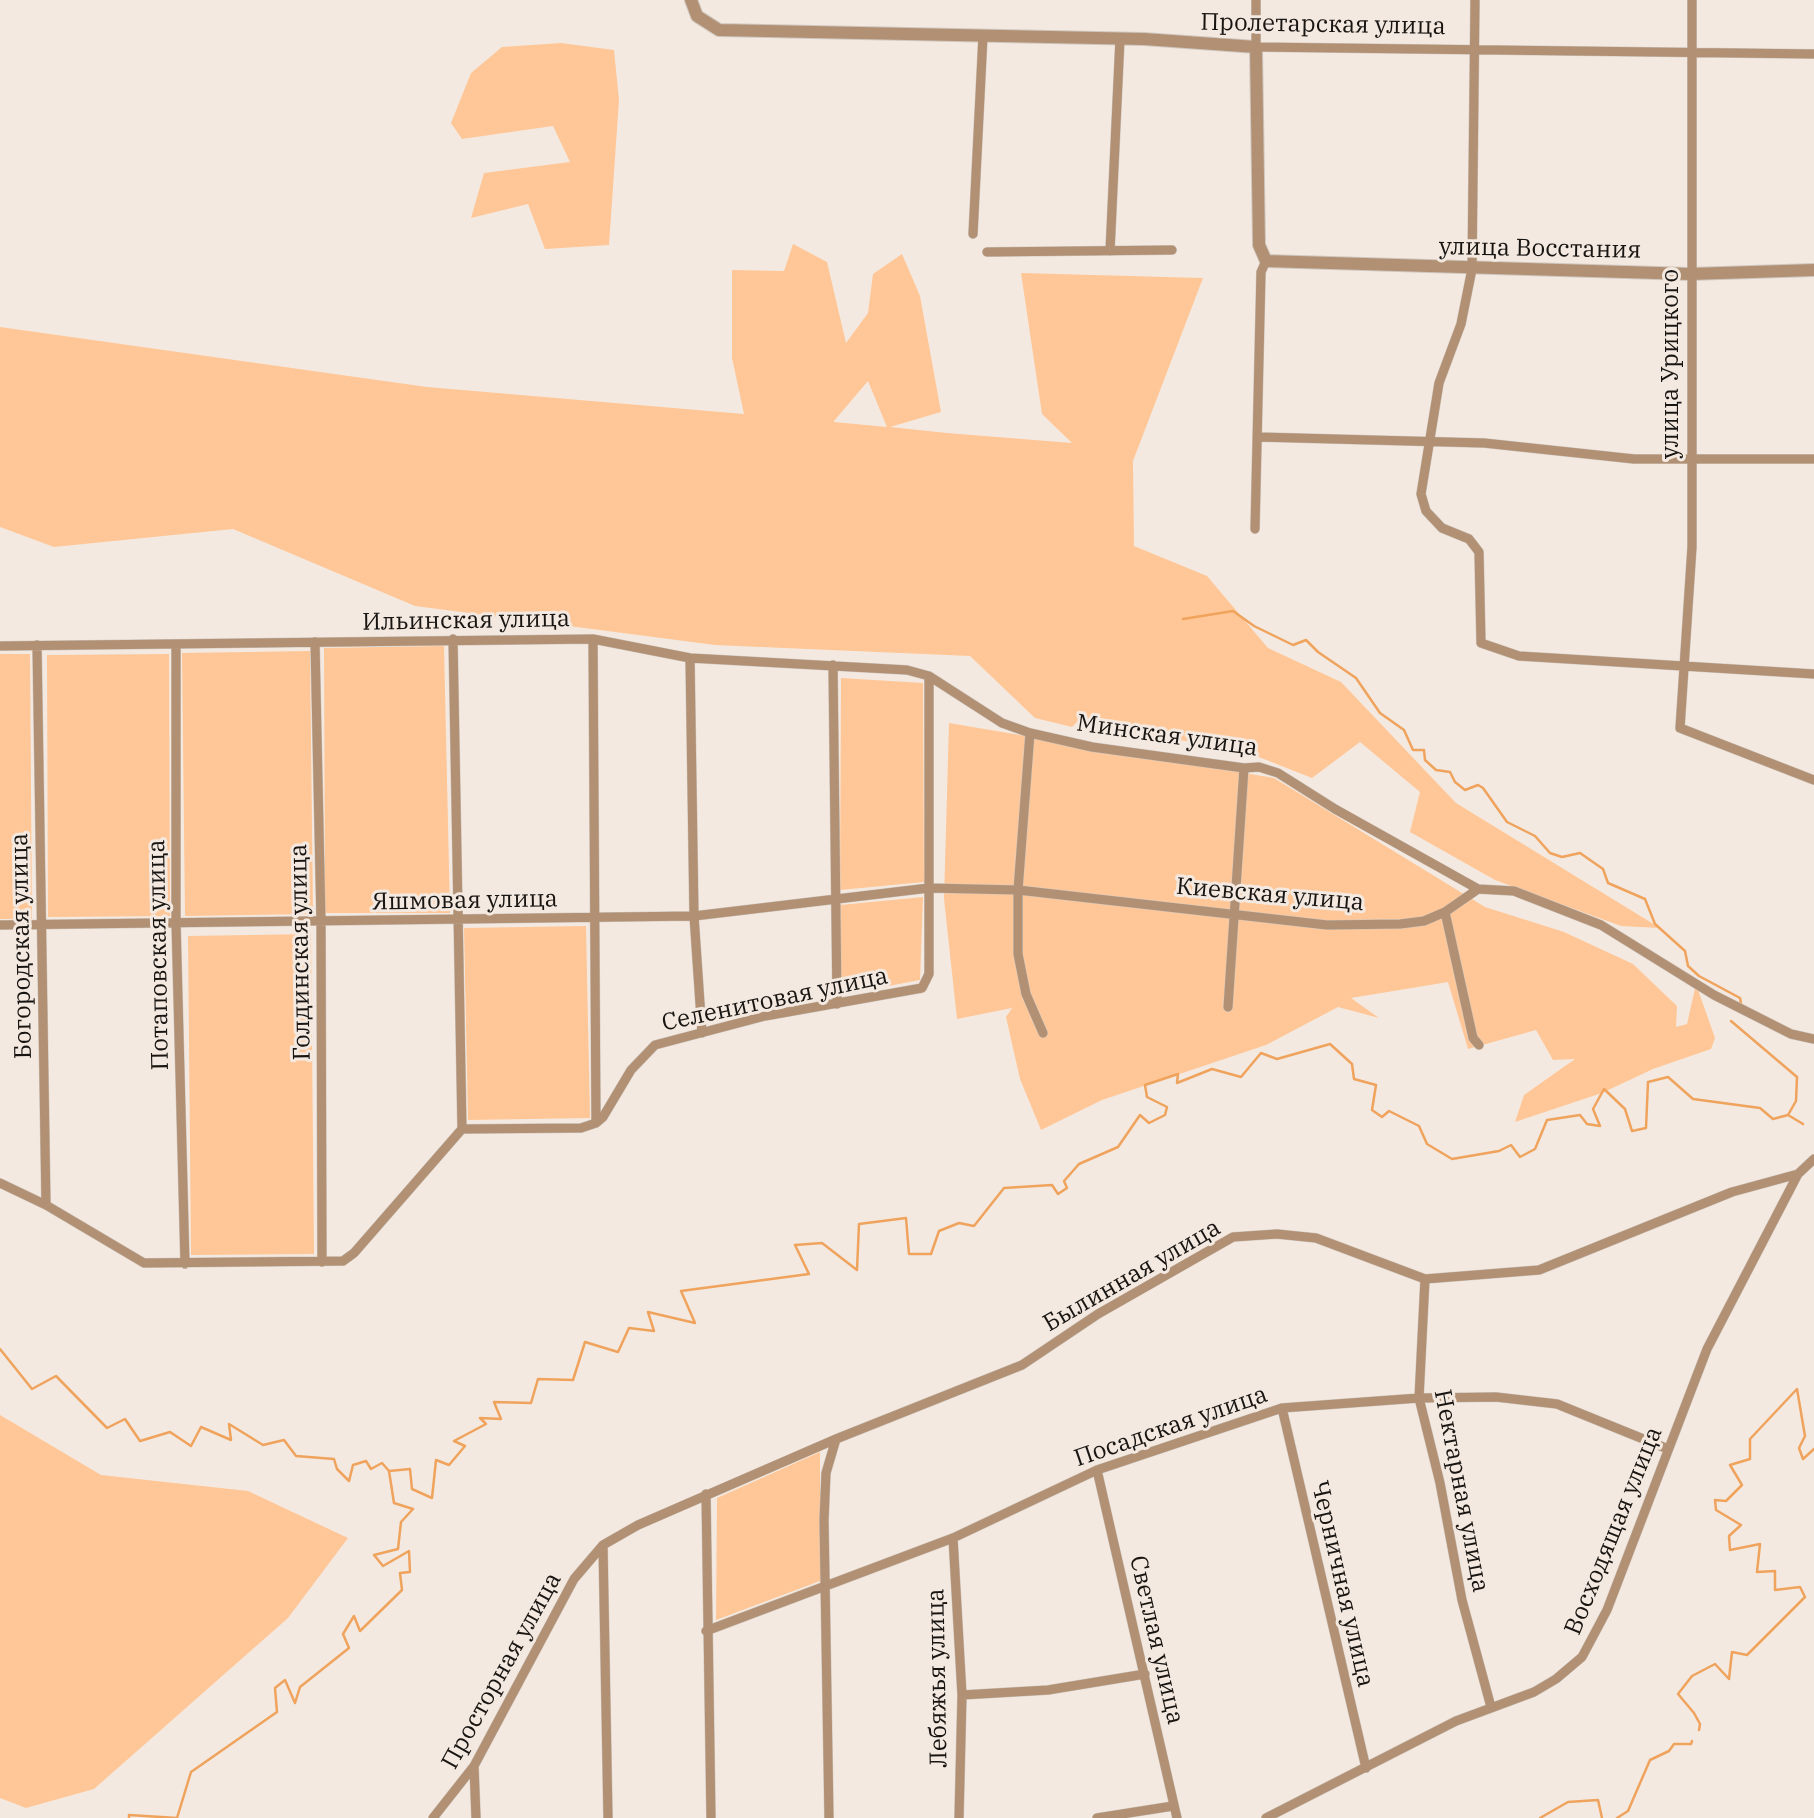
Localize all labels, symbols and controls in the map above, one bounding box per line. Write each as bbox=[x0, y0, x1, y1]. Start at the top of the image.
street label: Пролетарская улица bbox=[1200, 8, 1446, 42]
street label: улица Восстания bbox=[1439, 233, 1641, 265]
street label: улица Урицкого bbox=[1657, 269, 1685, 459]
street label: Ильинская улица bbox=[362, 605, 570, 637]
street label: Минская улица bbox=[1075, 709, 1259, 763]
street label: Богородская улица bbox=[6, 833, 38, 1059]
street label: Потаповская улица bbox=[143, 839, 175, 1071]
street label: Голдинская улица bbox=[285, 843, 317, 1061]
street label: Киевская улица bbox=[1175, 872, 1365, 918]
street label: Яшмовая улица bbox=[372, 885, 558, 917]
street label: Селенитовая улица bbox=[659, 962, 891, 1038]
street label: Былинная улица bbox=[1038, 1214, 1226, 1338]
street label: Посадская улица bbox=[1071, 1380, 1271, 1474]
street label: Нектарная улица bbox=[1427, 1387, 1495, 1595]
street label: Восходящая улица bbox=[1559, 1423, 1669, 1639]
street label: Черничная улица bbox=[1304, 1478, 1380, 1690]
street label: Светлая улица bbox=[1123, 1553, 1189, 1727]
street label: Просторная улица bbox=[436, 1568, 568, 1774]
street label: Лебяжья улица bbox=[922, 1588, 954, 1768]

